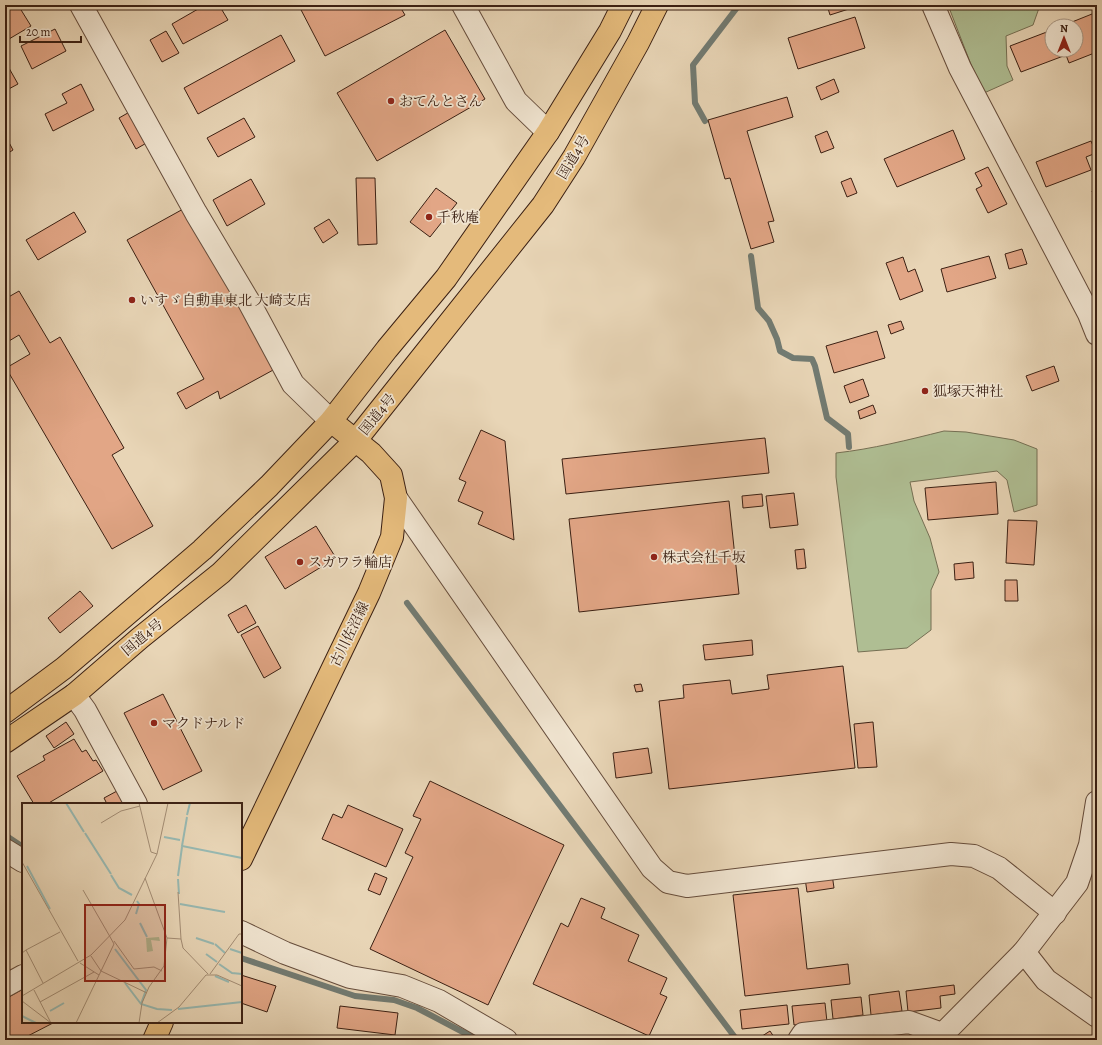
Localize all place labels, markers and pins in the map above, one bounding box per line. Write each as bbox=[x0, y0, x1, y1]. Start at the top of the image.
place label: おてんとさん bbox=[399, 92, 483, 111]
marker: おてんとさん bbox=[386, 96, 396, 106]
place label: 千秋庵 bbox=[437, 208, 479, 227]
marker: 千秋庵 bbox=[424, 212, 434, 222]
place label: いすゞ自動車東北 大崎支店 bbox=[140, 291, 311, 310]
marker: いすゞ自動車東北 大崎支店 bbox=[127, 295, 137, 305]
place label: 狐塚天神社 bbox=[933, 382, 1003, 401]
marker: 狐塚天神社 bbox=[920, 386, 930, 396]
place label: 株式会社千坂 bbox=[662, 548, 746, 567]
marker: 株式会社千坂 bbox=[649, 552, 659, 562]
place label: スガワラ輪店 bbox=[308, 553, 392, 572]
marker: スガワラ輪店 bbox=[295, 557, 305, 567]
place label: マクドナルド bbox=[162, 714, 245, 733]
marker: マクドナルド bbox=[149, 718, 159, 728]

